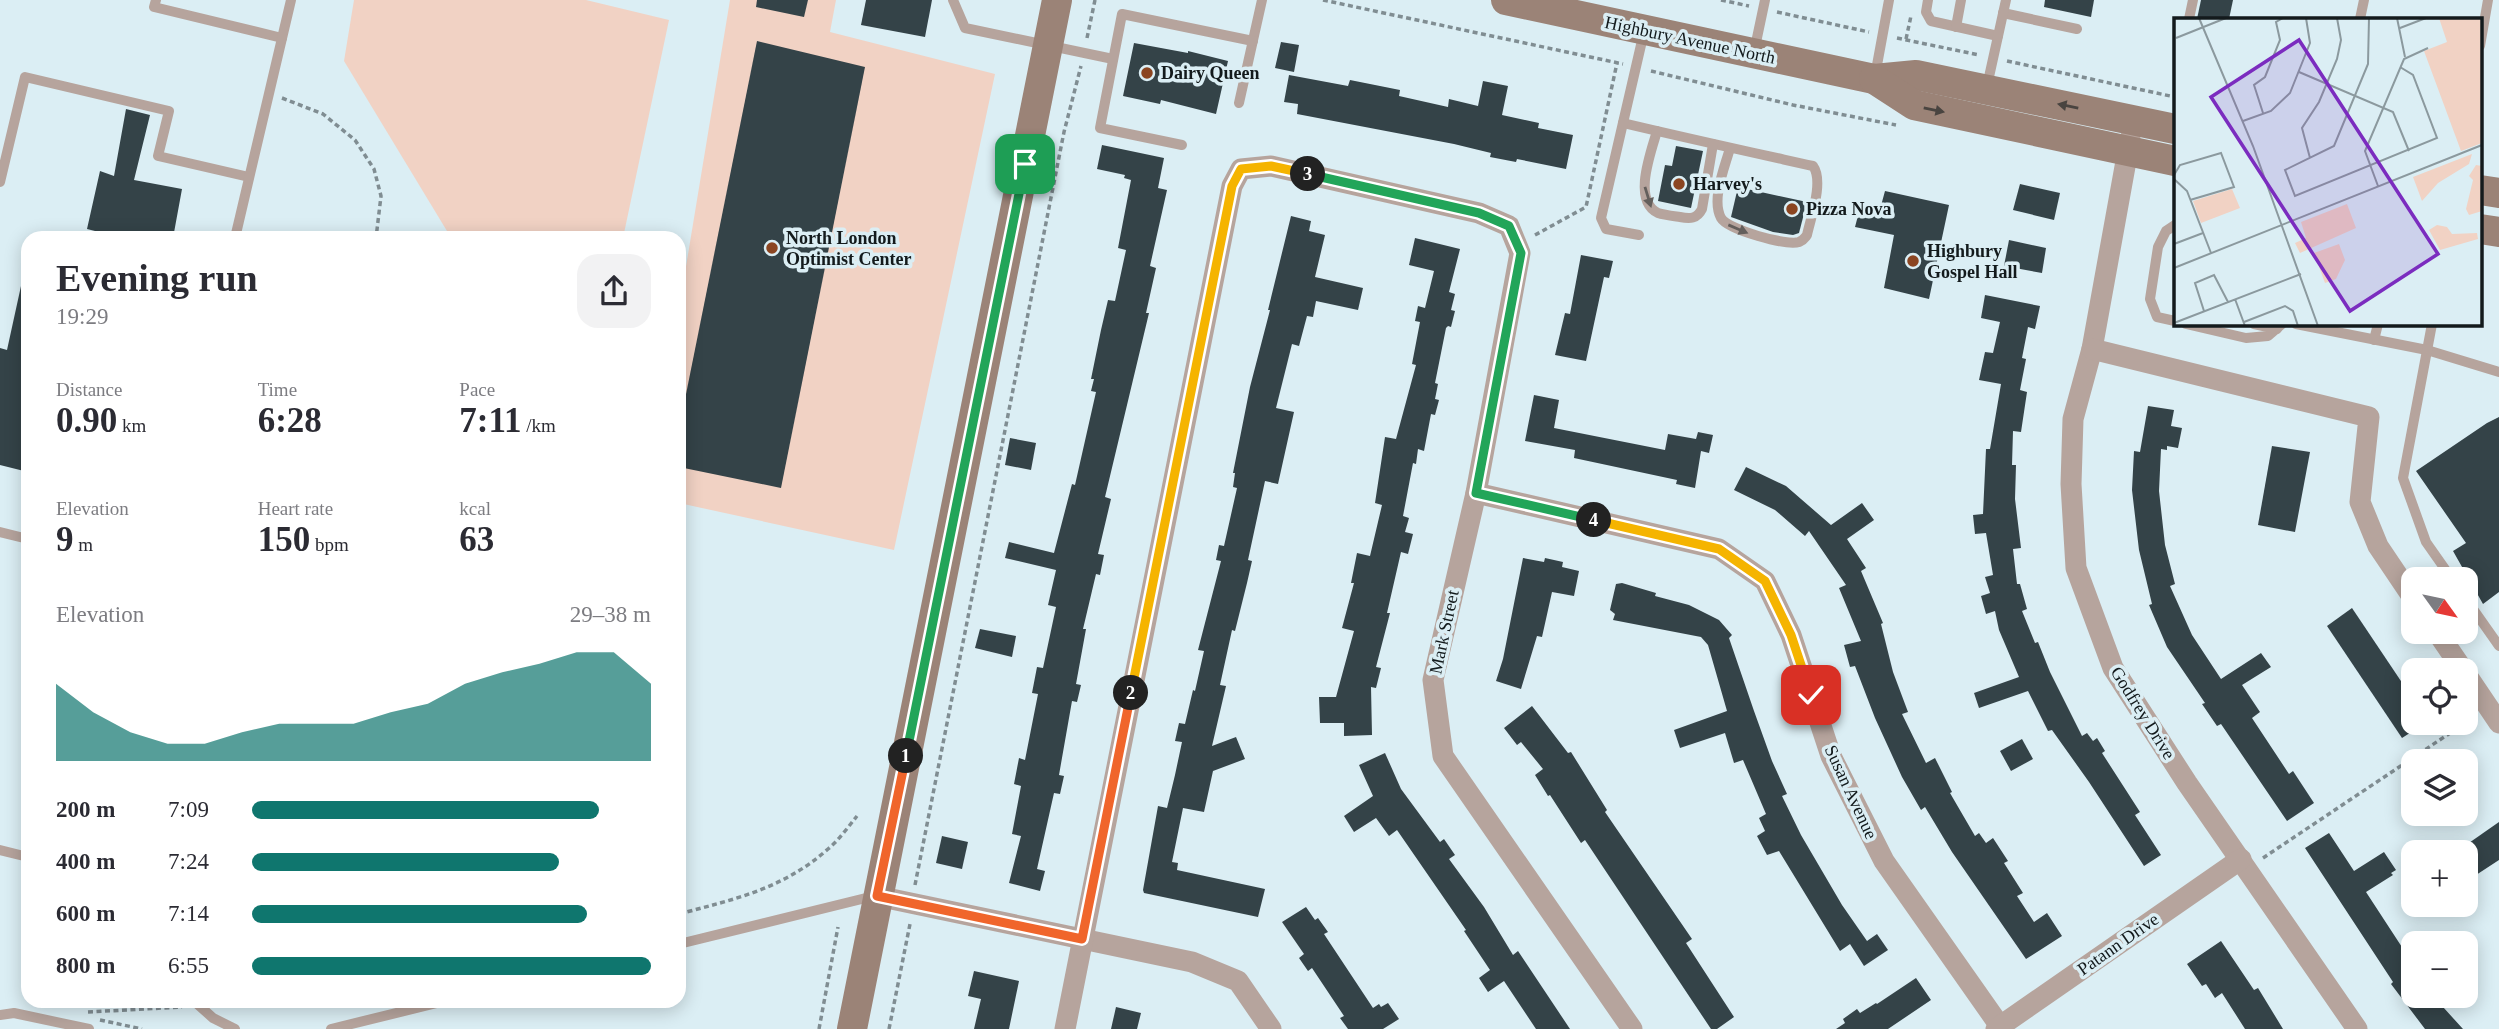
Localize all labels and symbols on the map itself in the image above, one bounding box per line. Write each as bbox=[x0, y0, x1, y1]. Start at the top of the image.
street label: Highbury Avenue North bbox=[1603, 12, 1777, 68]
inset map bbox=[2174, 18, 2482, 326]
place label: Dairy Queen bbox=[1161, 63, 1260, 83]
marker: Dairy Queen bbox=[1139, 65, 1155, 81]
one-way arrow bbox=[2057, 101, 2079, 112]
one-way arrow bbox=[1923, 104, 1945, 115]
pin bbox=[995, 134, 1055, 194]
pin: 3 bbox=[1290, 156, 1326, 192]
place label: Harvey's bbox=[1693, 174, 1762, 194]
marker: Harvey's bbox=[1671, 176, 1687, 192]
one-way arrow bbox=[1644, 187, 1654, 208]
place label: Pizza Nova bbox=[1806, 199, 1891, 219]
marker: Pizza Nova bbox=[1784, 201, 1800, 217]
one-way arrow bbox=[1728, 223, 1748, 235]
place label: North London Optimist Center bbox=[786, 228, 911, 269]
marker: North London Optimist Center bbox=[764, 240, 780, 256]
place label: Highbury Gospel Hall bbox=[1927, 241, 2018, 282]
marker: Highbury Gospel Hall bbox=[1905, 253, 1921, 269]
pin: 4 bbox=[1576, 503, 1612, 538]
north arrow bbox=[2401, 567, 2478, 644]
street label: Mark Street bbox=[1425, 588, 1463, 676]
street label: Godfrey Drive bbox=[2107, 663, 2179, 763]
pin bbox=[1781, 665, 1841, 725]
pin: 2 bbox=[1114, 676, 1148, 710]
pin: 1 bbox=[888, 738, 923, 774]
street label: Susan Avenue bbox=[1821, 742, 1881, 842]
street label: Patann Drive bbox=[2074, 909, 2162, 979]

